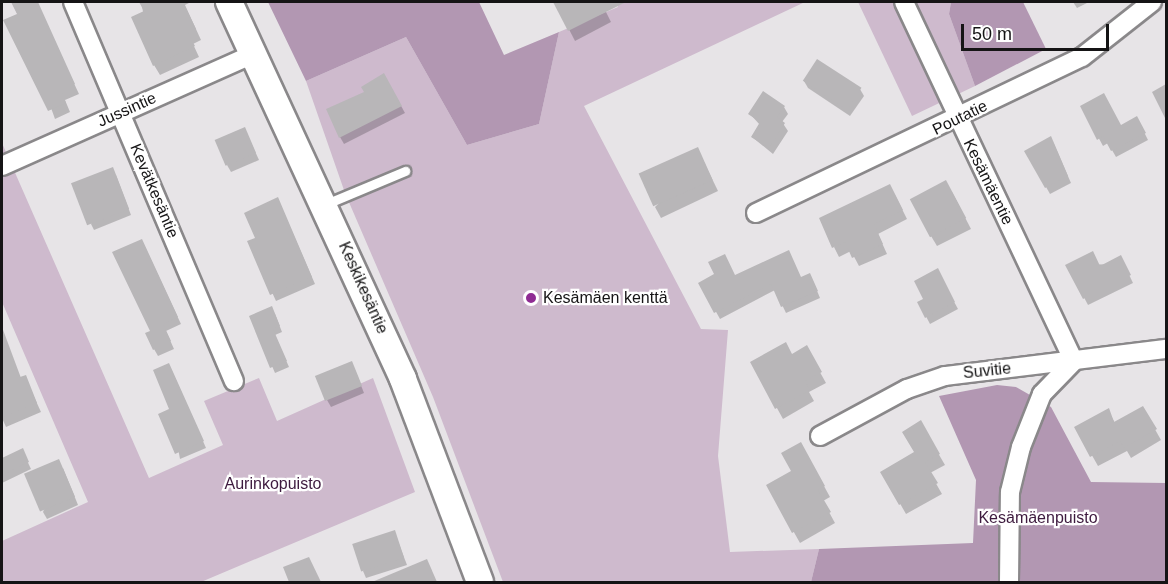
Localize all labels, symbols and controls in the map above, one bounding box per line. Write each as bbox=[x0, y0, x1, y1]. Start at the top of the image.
scale bar bbox=[964, 12, 1112, 50]
text: 50 m bbox=[972, 24, 1012, 44]
street label: Jussintie bbox=[95, 89, 159, 131]
street label: Poutatie bbox=[929, 97, 991, 139]
street label: Kesämäentie bbox=[959, 136, 1017, 228]
street label: Kevätkesäntie bbox=[126, 141, 182, 241]
street label: Keskikesäntie bbox=[334, 239, 392, 337]
place label: Kesämäen kenttä bbox=[543, 288, 668, 308]
marker: Kesämäen kenttä bbox=[524, 291, 538, 305]
street label: Suvitie bbox=[962, 359, 1012, 383]
park label: Aurinkopuisto bbox=[225, 474, 321, 494]
park label: Kesämäenpuisto bbox=[978, 508, 1098, 528]

